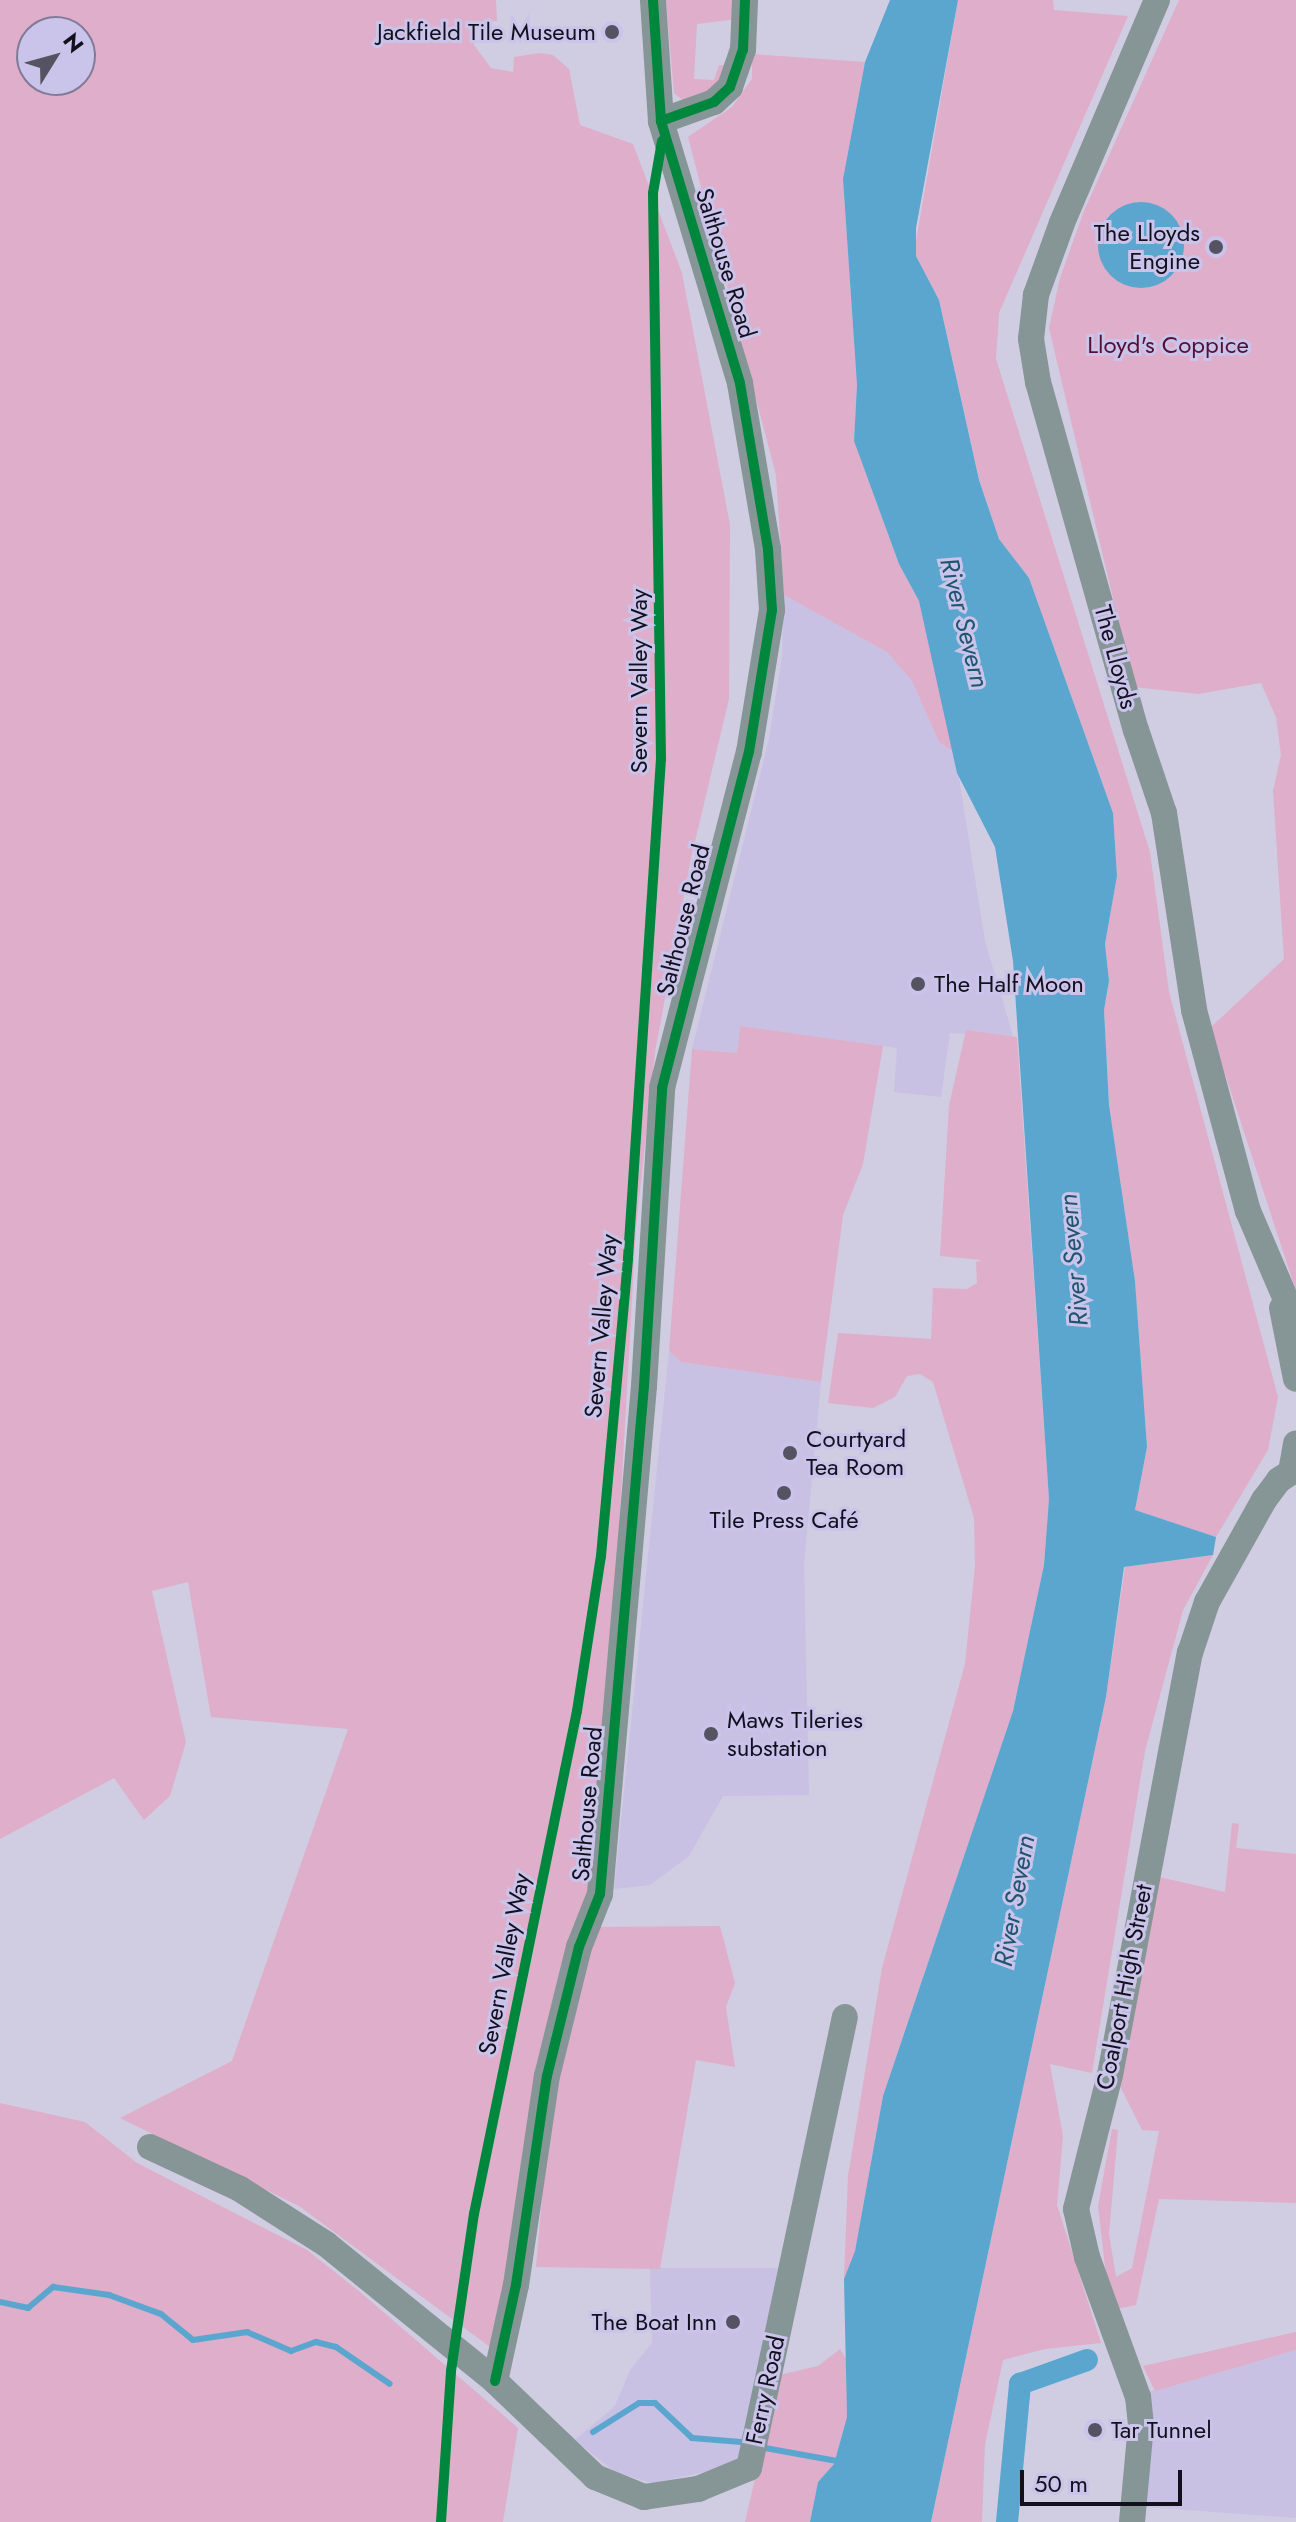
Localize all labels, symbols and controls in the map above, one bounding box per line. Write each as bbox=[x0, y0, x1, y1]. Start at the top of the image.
north arrow bbox=[16, 16, 96, 96]
place label: Jackfield Tile Museum bbox=[377, 18, 596, 46]
marker: Jackfield Tile Museum bbox=[603, 23, 621, 41]
text: N bbox=[56, 26, 92, 59]
street label: Salthouse Road bbox=[690, 185, 762, 341]
place label: The Lloyds Engine bbox=[1094, 219, 1200, 275]
marker: The Lloyds Engine bbox=[1207, 238, 1225, 256]
park label: Lloyd's Coppice bbox=[1087, 331, 1249, 359]
water label: River Severn bbox=[933, 555, 995, 691]
street label: Severn Valley Way bbox=[625, 589, 653, 773]
street label: The Lloyds bbox=[1088, 602, 1144, 712]
street label: Salthouse Road bbox=[650, 841, 716, 999]
place label: The Half Moon bbox=[934, 970, 1084, 998]
marker: The Half Moon bbox=[909, 975, 927, 993]
water label: River Severn bbox=[1053, 1192, 1095, 1328]
street label: Severn Valley Way bbox=[579, 1233, 623, 1419]
place label: Courtyard Tea Room bbox=[806, 1425, 906, 1481]
marker: Courtyard Tea Room bbox=[781, 1444, 799, 1462]
marker: Tile Press Café bbox=[775, 1484, 793, 1502]
place label: Tile Press Café bbox=[709, 1506, 859, 1534]
place label: Maws Tileries substation bbox=[727, 1706, 863, 1762]
street label: Salthouse Road bbox=[566, 1725, 608, 1883]
marker: Maws Tileries substation bbox=[702, 1725, 720, 1743]
water label: River Severn bbox=[988, 1833, 1042, 1969]
street label: Severn Valley Way bbox=[472, 1871, 536, 2057]
street label: Coalport High Street bbox=[1090, 1882, 1158, 2092]
place label: The Boat Inn bbox=[592, 2308, 717, 2336]
marker: The Boat Inn bbox=[724, 2313, 742, 2331]
street label: Ferry Road bbox=[739, 2333, 791, 2447]
place label: Tar Tunnel bbox=[1111, 2416, 1212, 2444]
marker: Tar Tunnel bbox=[1086, 2421, 1104, 2439]
scale bar bbox=[1024, 2454, 1186, 2504]
text: 50 m bbox=[1034, 2466, 1088, 2501]

